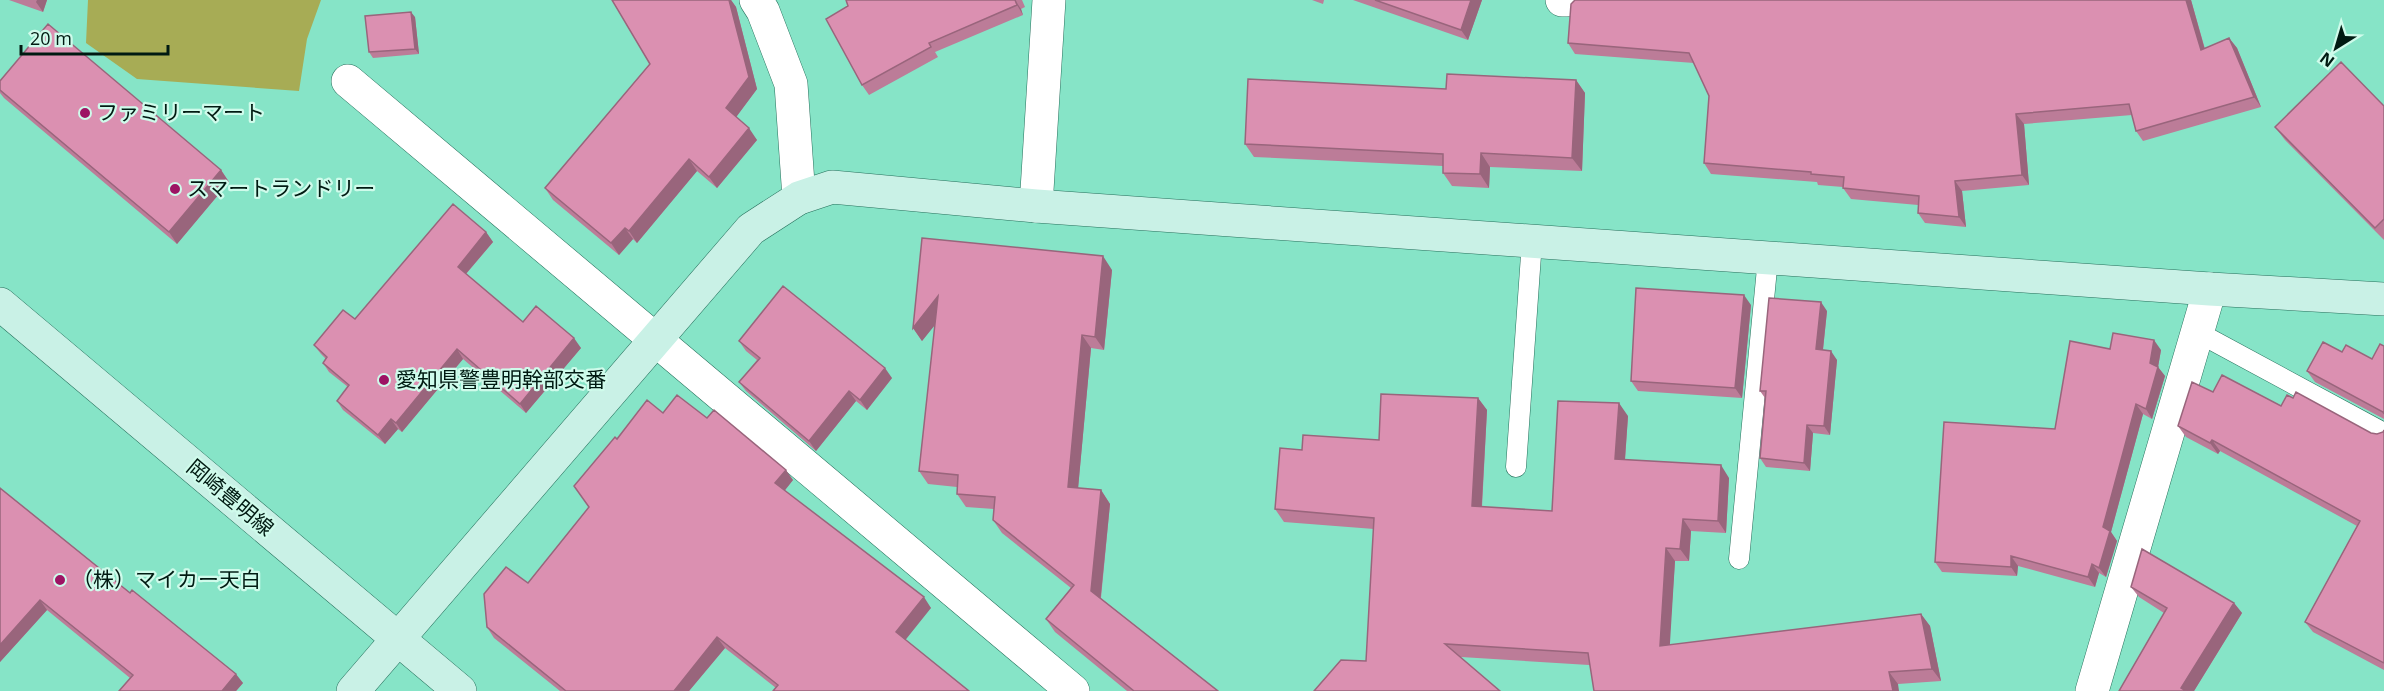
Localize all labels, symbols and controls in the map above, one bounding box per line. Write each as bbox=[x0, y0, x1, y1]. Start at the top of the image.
scale bar bbox=[21, 18, 168, 56]
north arrow bbox=[2306, 18, 2366, 78]
text: 20 m bbox=[30, 26, 72, 50]
text: N bbox=[2315, 47, 2339, 73]
place label: ファミリーマート bbox=[97, 98, 265, 126]
marker: ファミリーマート bbox=[78, 106, 92, 120]
place label: スマートランドリー bbox=[187, 174, 375, 202]
marker: スマートランドリー bbox=[168, 182, 182, 196]
place label: 愛知県警豊明幹部交番 bbox=[396, 365, 606, 393]
marker: 愛知県警豊明幹部交番 bbox=[377, 373, 391, 387]
street label: 岡崎豊明線 bbox=[181, 453, 280, 542]
place label: （株）マイカー天白 bbox=[72, 565, 261, 593]
marker: （株）マイカー天白 bbox=[53, 573, 67, 587]

